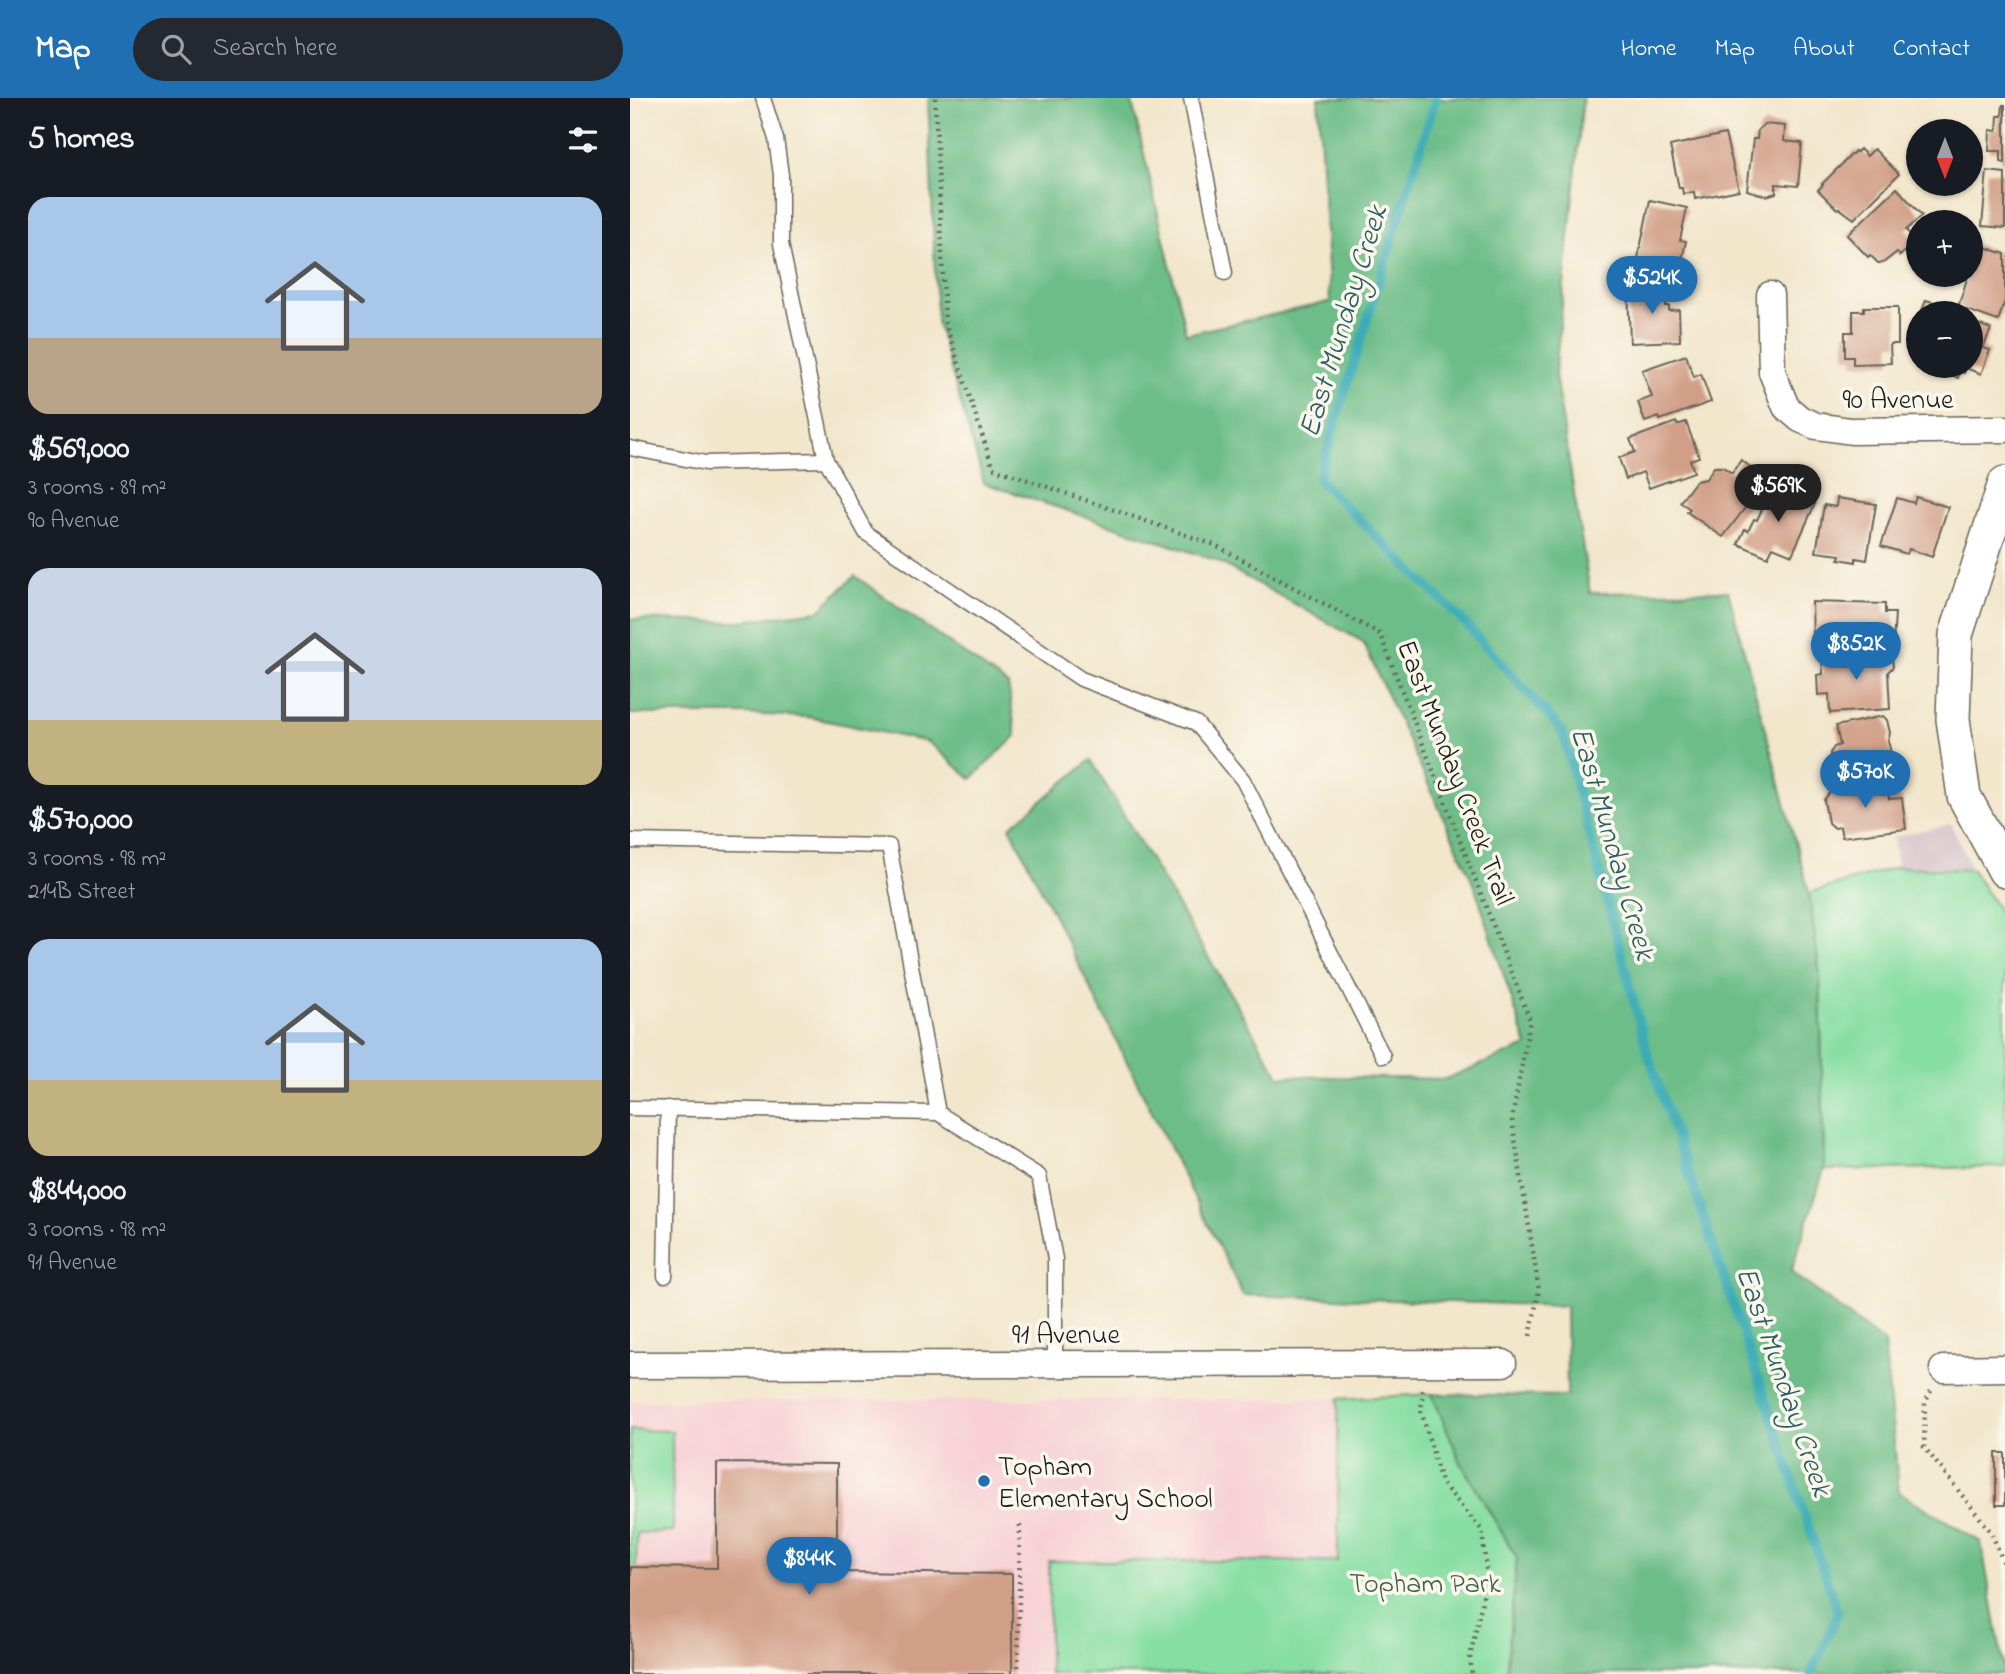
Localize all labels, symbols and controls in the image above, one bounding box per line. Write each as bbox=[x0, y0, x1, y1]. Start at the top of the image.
search box bbox=[133, 18, 623, 81]
text: Map bbox=[35, 25, 91, 73]
icon: search bbox=[157, 30, 195, 68]
text: Search here bbox=[213, 30, 337, 68]
text: Home bbox=[1621, 32, 1677, 67]
text: Map bbox=[1715, 32, 1755, 67]
text: About bbox=[1793, 32, 1855, 67]
text: Contact bbox=[1893, 32, 1970, 67]
text: 5 homes bbox=[28, 118, 135, 162]
north arrow bbox=[1906, 119, 1983, 196]
map controls bbox=[1906, 119, 1983, 378]
icon: filters bbox=[564, 121, 602, 159]
water label: East Munday Creek bbox=[1289, 199, 1402, 443]
button: + bbox=[1906, 210, 1983, 287]
icon: home bbox=[252, 243, 378, 369]
pin: $524K bbox=[1603, 256, 1701, 316]
text: $524K bbox=[1622, 262, 1682, 295]
button: − bbox=[1906, 301, 1983, 378]
street label: 90 Avenue bbox=[1842, 381, 1954, 422]
text: $569,000 bbox=[28, 428, 130, 472]
pin: $569K bbox=[1729, 464, 1827, 524]
text: $569K bbox=[1750, 470, 1806, 503]
text: 3 rooms · 89 m² bbox=[28, 472, 166, 505]
text: 90 Avenue bbox=[28, 505, 119, 538]
icon: home bbox=[252, 614, 378, 740]
pin: $852K bbox=[1807, 622, 1905, 682]
text: $852K bbox=[1827, 628, 1885, 661]
street label: East Munday Creek Trail bbox=[1384, 635, 1523, 912]
water label: East Munday Creek bbox=[1557, 722, 1666, 967]
pin: $570K bbox=[1816, 750, 1914, 810]
text: $570K bbox=[1836, 756, 1894, 789]
text: $570,000 bbox=[28, 799, 133, 843]
text: 3 rooms · 98 m² bbox=[28, 843, 166, 876]
text: 214B Street bbox=[28, 876, 135, 909]
icon: home bbox=[252, 985, 378, 1111]
text: $844,000 bbox=[28, 1170, 126, 1214]
text: 3 rooms · 98 m² bbox=[28, 1214, 166, 1247]
text: 91 Avenue bbox=[28, 1247, 117, 1280]
water label: East Munday Creek bbox=[1722, 1261, 1843, 1505]
street label: 91 Avenue bbox=[1012, 1316, 1120, 1357]
place label: Topham Elementary School bbox=[998, 1448, 1213, 1521]
marker: Topham Elementary School bbox=[976, 1473, 992, 1489]
pin: $844K bbox=[760, 1538, 858, 1597]
text: $844K bbox=[783, 1543, 835, 1576]
park label: Topham Park bbox=[1349, 1565, 1502, 1606]

